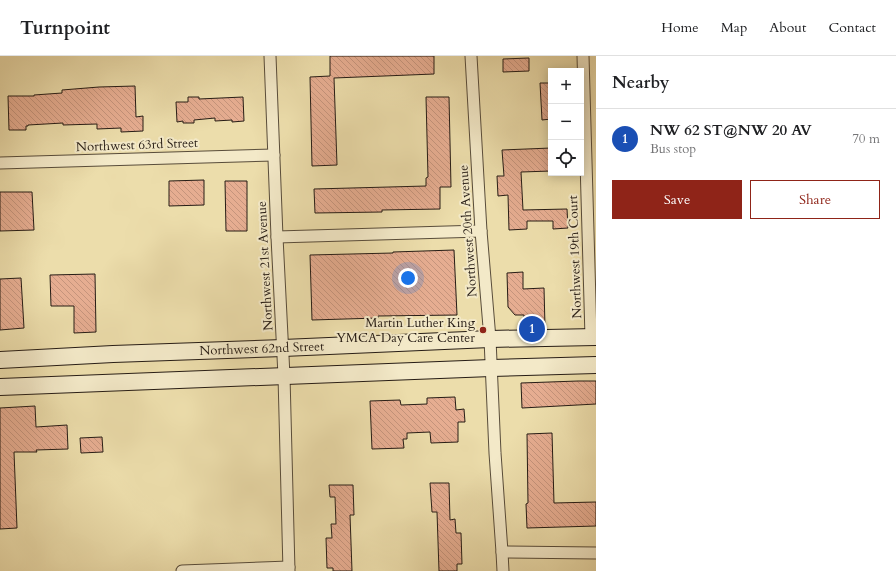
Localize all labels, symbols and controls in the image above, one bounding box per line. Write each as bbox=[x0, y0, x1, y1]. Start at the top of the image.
text: Turnpoint bbox=[20, 15, 110, 41]
text: Home bbox=[661, 18, 699, 37]
text: Map bbox=[721, 18, 747, 37]
text: About bbox=[769, 18, 806, 37]
text: Contact bbox=[828, 18, 876, 37]
map controls bbox=[548, 68, 584, 176]
button: + bbox=[548, 68, 584, 104]
text: Nearby bbox=[612, 71, 669, 94]
button: − bbox=[548, 104, 584, 140]
text: NW 62 ST@NW 20 AV bbox=[650, 120, 812, 140]
text: 1 bbox=[622, 130, 628, 148]
text: 70 m bbox=[852, 130, 880, 148]
street label: Northwest 63rd Street bbox=[76, 134, 198, 156]
button: locate bbox=[548, 140, 584, 176]
text: Bus stop bbox=[650, 140, 696, 158]
street label: Northwest 20th Avenue bbox=[454, 164, 482, 298]
button: Save bbox=[612, 180, 742, 219]
button: Share bbox=[750, 180, 880, 219]
street label: Northwest 19th Court bbox=[564, 195, 586, 319]
street label: Northwest 21st Avenue bbox=[253, 201, 277, 331]
your location bbox=[398, 268, 418, 288]
place label: Martin Luther King YMCA Day Care Center bbox=[336, 314, 476, 347]
pin: 1 bbox=[519, 314, 545, 344]
marker: Martin Luther King YMCA Day Care Center bbox=[478, 325, 488, 335]
street label: Northwest 62nd Street bbox=[199, 337, 325, 360]

